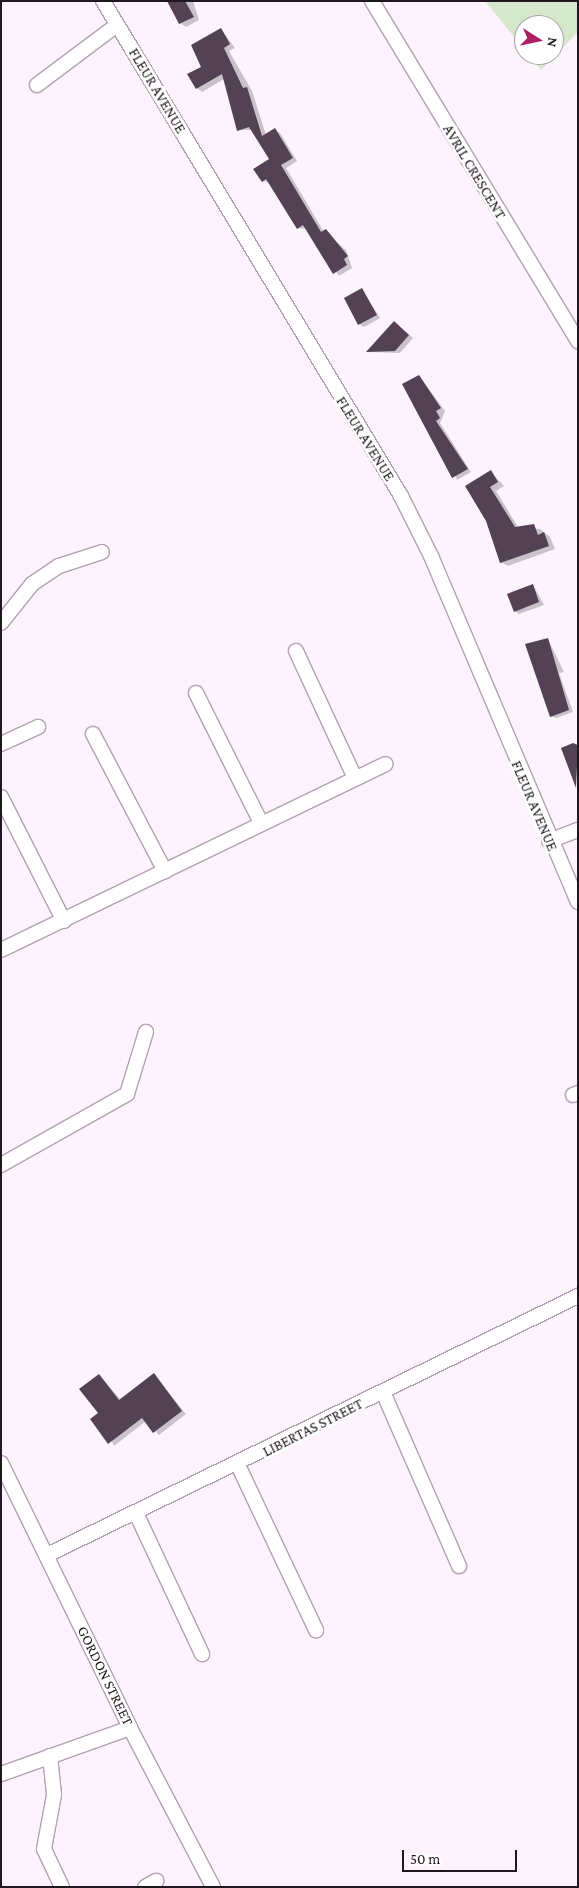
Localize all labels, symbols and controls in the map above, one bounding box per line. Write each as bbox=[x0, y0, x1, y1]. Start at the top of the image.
north arrow bbox=[514, 15, 564, 65]
text: N bbox=[544, 36, 561, 49]
street label: FLEUR AVENUE bbox=[124, 45, 190, 137]
street label: AVRIL CRESCENT bbox=[439, 121, 509, 223]
street label: FLEUR AVENUE bbox=[332, 393, 398, 485]
street label: FLEUR AVENUE bbox=[507, 758, 561, 854]
street label: LIBERTAS STREET bbox=[260, 1395, 366, 1461]
street label: GORDON STREET bbox=[73, 1623, 137, 1729]
scale bar bbox=[404, 1840, 519, 1872]
text: 50 m bbox=[410, 1851, 440, 1867]

